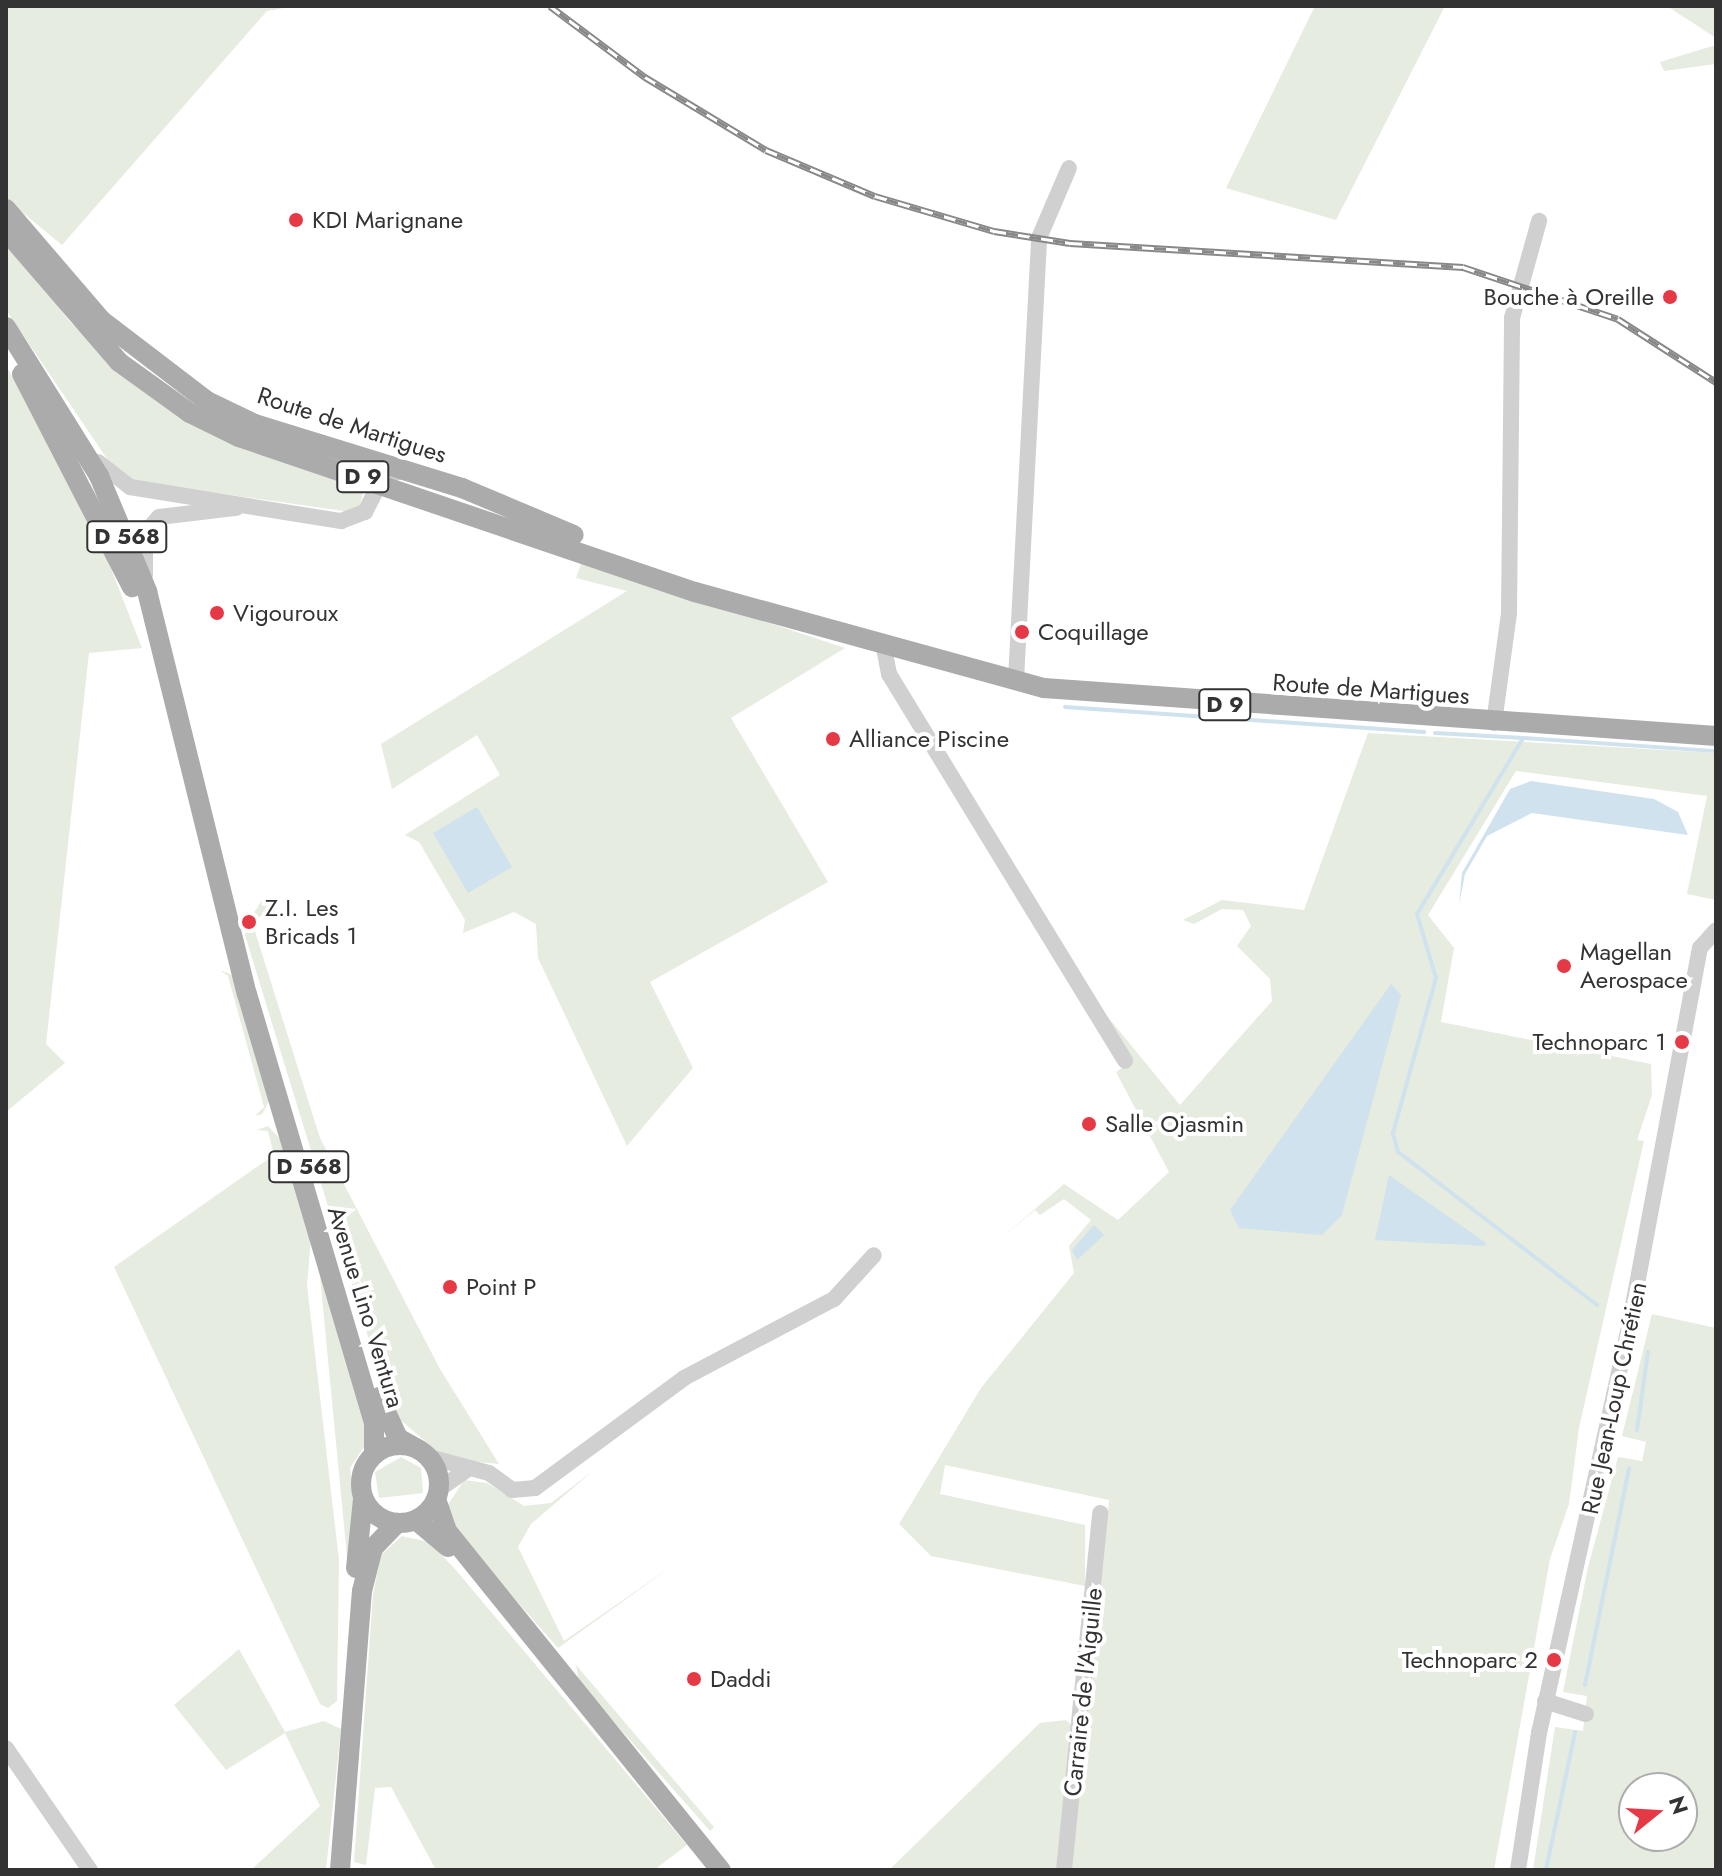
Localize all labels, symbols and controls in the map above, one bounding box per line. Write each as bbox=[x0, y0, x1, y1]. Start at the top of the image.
place label: KDI Marignane bbox=[312, 206, 463, 234]
marker: KDI Marignane bbox=[287, 211, 305, 229]
place label: Bouche à Oreille bbox=[1484, 283, 1654, 311]
marker: Bouche à Oreille bbox=[1661, 288, 1679, 306]
street label: Route de Martigues bbox=[254, 381, 450, 469]
road number: D 9 bbox=[335, 459, 391, 495]
road number: D 568 bbox=[85, 519, 169, 555]
place label: Vigouroux bbox=[233, 599, 338, 627]
marker: Vigouroux bbox=[208, 604, 226, 622]
place label: Coquillage bbox=[1038, 618, 1149, 646]
marker: Coquillage bbox=[1013, 623, 1031, 641]
street label: Route de Martigues bbox=[1272, 668, 1470, 710]
road number: D 9 bbox=[1197, 687, 1253, 723]
place label: Alliance Piscine bbox=[849, 725, 1009, 753]
marker: Alliance Piscine bbox=[824, 730, 842, 748]
place label: Z.I. Les Bricads 1 bbox=[265, 894, 357, 950]
marker: Z.I. Les Bricads 1 bbox=[240, 913, 258, 931]
place label: Magellan Aerospace bbox=[1580, 938, 1688, 994]
marker: Magellan Aerospace bbox=[1555, 957, 1573, 975]
place label: Technoparc 1 bbox=[1533, 1028, 1666, 1056]
marker: Technoparc 1 bbox=[1673, 1033, 1691, 1051]
place label: Salle Ojasmin bbox=[1105, 1110, 1244, 1138]
marker: Salle Ojasmin bbox=[1080, 1115, 1098, 1133]
road number: D 568 bbox=[267, 1149, 351, 1185]
street label: Avenue Lino Ventura bbox=[322, 1203, 410, 1411]
place label: Point P bbox=[466, 1273, 536, 1301]
marker: Point P bbox=[441, 1278, 459, 1296]
street label: Rue Jean-Loup Chrétien bbox=[1575, 1279, 1653, 1517]
street label: Carraire de l'Aiguille bbox=[1058, 1586, 1108, 1798]
place label: Technoparc 2 bbox=[1402, 1646, 1538, 1674]
marker: Technoparc 2 bbox=[1545, 1651, 1563, 1669]
place label: Daddi bbox=[710, 1665, 771, 1693]
marker: Daddi bbox=[685, 1670, 703, 1688]
north arrow bbox=[1618, 1772, 1698, 1852]
text: N bbox=[1661, 1792, 1697, 1818]

